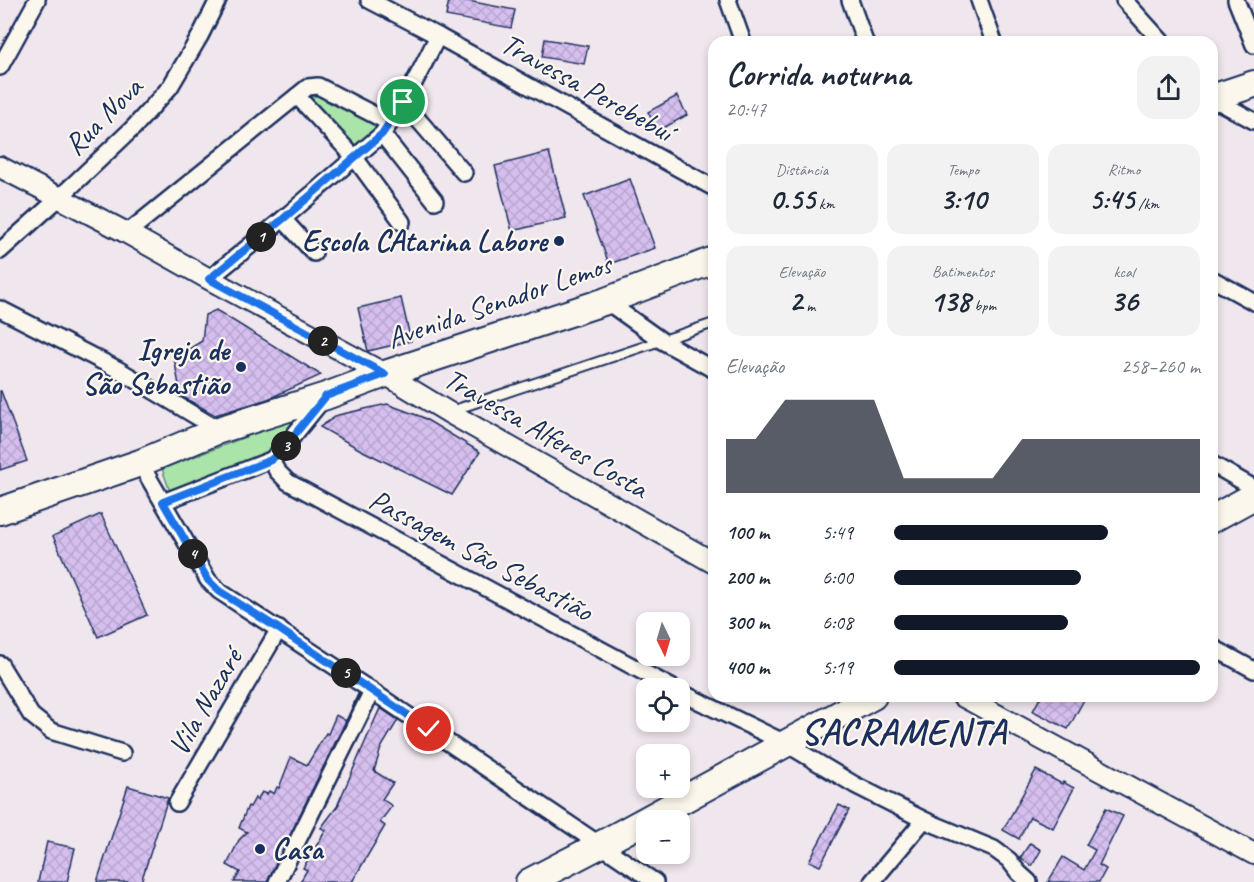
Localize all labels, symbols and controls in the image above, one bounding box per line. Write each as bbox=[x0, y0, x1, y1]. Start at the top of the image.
street label: Travessa Perebebuí bbox=[494, 24, 685, 153]
text: Corrida noturna bbox=[726, 53, 910, 95]
button: share bbox=[1137, 56, 1200, 119]
street label: Rua Nova bbox=[56, 67, 152, 163]
pin bbox=[377, 76, 428, 127]
icon: arrive bbox=[386, 85, 419, 118]
text: 20:47 bbox=[726, 97, 766, 122]
text: Distância bbox=[776, 160, 828, 180]
text: Tempo bbox=[947, 160, 979, 180]
text: Ritmo bbox=[1108, 160, 1140, 180]
text: 0.55 bbox=[770, 180, 815, 218]
text: 3:10 bbox=[940, 180, 986, 218]
text: 5:45 bbox=[1089, 180, 1134, 218]
text: km bbox=[815, 194, 835, 214]
text: /km bbox=[1134, 194, 1159, 214]
pin: 1 bbox=[246, 222, 276, 252]
place label: Escola CAtarina Labore bbox=[302, 222, 549, 260]
text: 1 bbox=[257, 227, 265, 247]
marker: Escola CAtarina Labore bbox=[552, 234, 566, 248]
street label: Avenida Senador Lemos bbox=[382, 244, 619, 357]
text: Elevação bbox=[779, 262, 825, 282]
text: Batimentos bbox=[932, 262, 994, 282]
text: kcal bbox=[1113, 262, 1135, 282]
text: 2 bbox=[789, 282, 802, 320]
text: 138 bbox=[930, 282, 970, 320]
text: 36 bbox=[1110, 282, 1138, 320]
text: m bbox=[802, 296, 815, 316]
text: bpm bbox=[970, 296, 996, 316]
pin: 2 bbox=[308, 326, 338, 356]
place label: Igreja de São Sebastião bbox=[82, 331, 231, 403]
text: 2 bbox=[319, 331, 327, 351]
text: Elevação bbox=[726, 354, 784, 379]
text: 258–260 m bbox=[1121, 354, 1200, 379]
street label: Travessa Alferes Costa bbox=[437, 359, 656, 508]
marker: Igreja de São Sebastião bbox=[234, 360, 248, 374]
pin: 3 bbox=[271, 431, 301, 461]
text: 3 bbox=[282, 436, 290, 456]
street label: Passagem São Sebastião bbox=[363, 480, 600, 631]
text: 100 m bbox=[726, 520, 769, 545]
text: 5:49 bbox=[822, 520, 853, 545]
pin: 4 bbox=[178, 539, 208, 569]
text: 4 bbox=[189, 544, 197, 564]
text: 200 m bbox=[726, 565, 769, 590]
text: 6:00 bbox=[822, 565, 853, 590]
text: 300 m bbox=[726, 610, 769, 635]
text: 6:08 bbox=[822, 610, 853, 635]
north arrow bbox=[636, 612, 690, 666]
map controls bbox=[636, 612, 690, 864]
street label: Vila Nazaré bbox=[159, 638, 253, 762]
text: 400 m bbox=[726, 655, 769, 680]
text: 5:19 bbox=[822, 655, 853, 680]
pin: 5 bbox=[331, 658, 361, 688]
text: 5 bbox=[343, 663, 349, 683]
button: locate bbox=[636, 678, 690, 732]
pin bbox=[403, 703, 454, 754]
district label: SACRAMENTA bbox=[801, 709, 1008, 755]
icon: check bbox=[412, 712, 445, 745]
button: + bbox=[636, 744, 690, 798]
button: − bbox=[636, 810, 690, 864]
place label: Casa bbox=[272, 830, 325, 868]
marker: Casa bbox=[253, 842, 267, 856]

